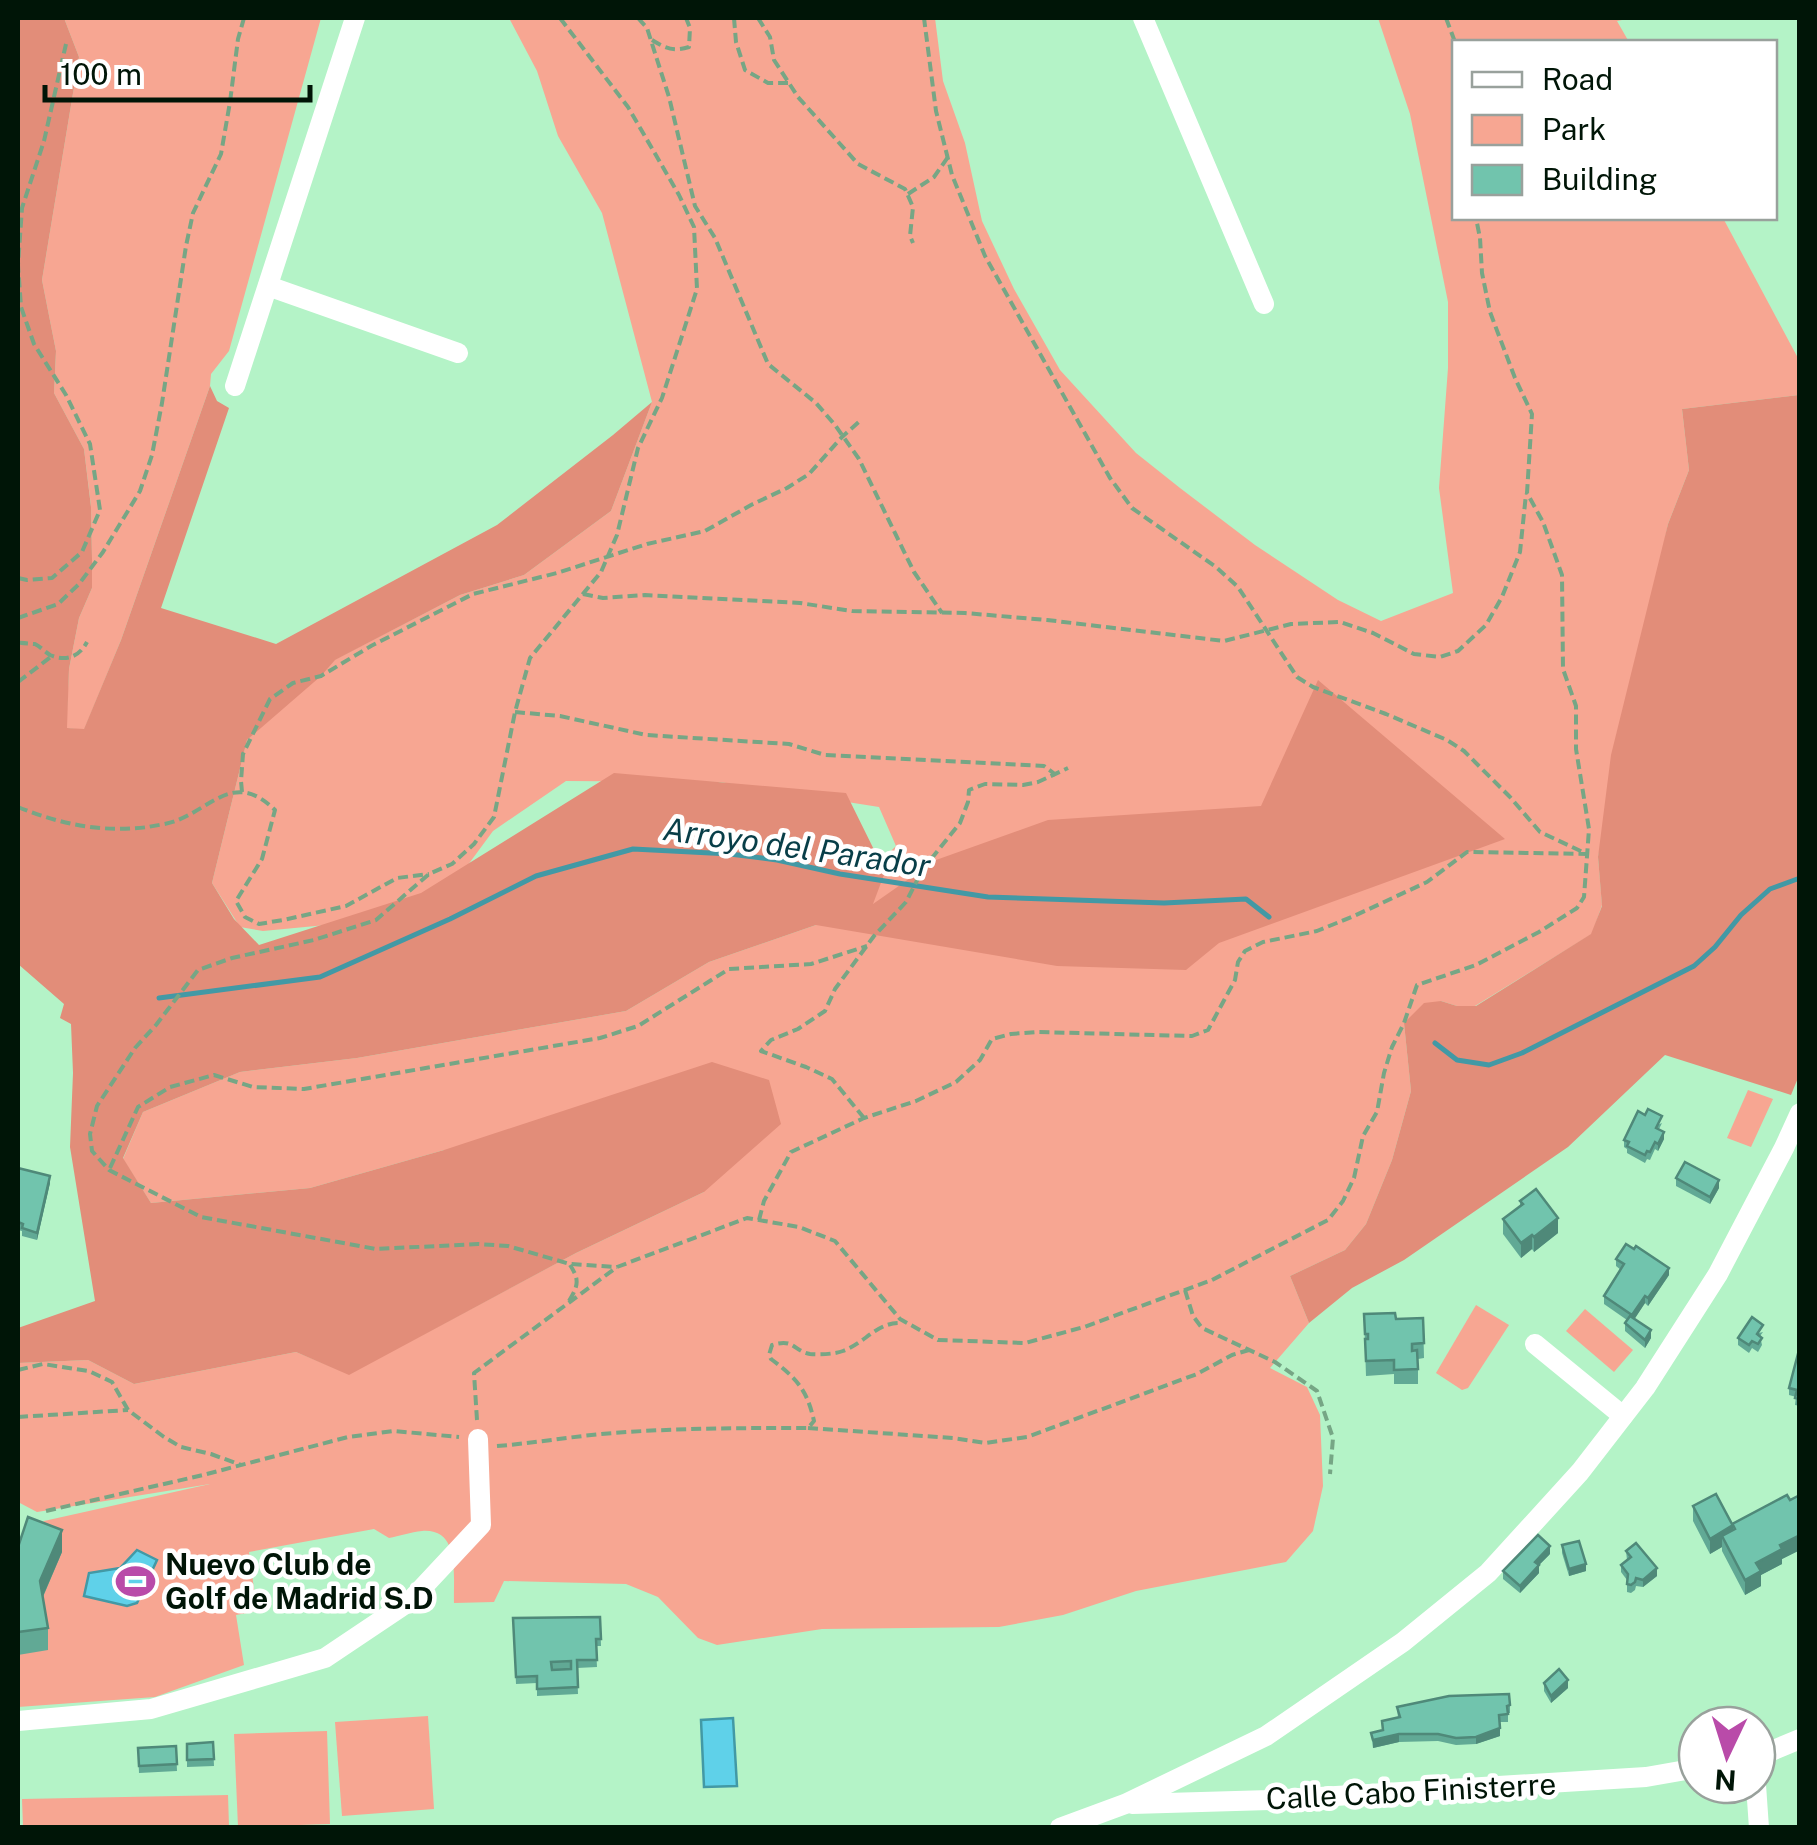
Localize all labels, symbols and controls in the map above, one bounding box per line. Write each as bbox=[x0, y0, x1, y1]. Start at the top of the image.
scale bar bbox=[45, 40, 310, 102]
legend bbox=[1452, 40, 1777, 220]
text: 100 m bbox=[60, 56, 142, 92]
text: Road bbox=[1542, 61, 1613, 97]
text: Park bbox=[1542, 111, 1606, 147]
text: Building bbox=[1542, 161, 1657, 197]
water label: Arroyo del Parador bbox=[661, 810, 934, 884]
place label: Nuevo Club de Golf de Madrid S.D bbox=[165, 1546, 434, 1616]
sports icon: Nuevo Club de Golf de Madrid S.D bbox=[114, 1560, 156, 1602]
north arrow bbox=[1677, 1705, 1777, 1805]
text: N bbox=[1713, 1763, 1737, 1798]
street label: Calle Cabo Finisterre bbox=[1265, 1765, 1557, 1817]

